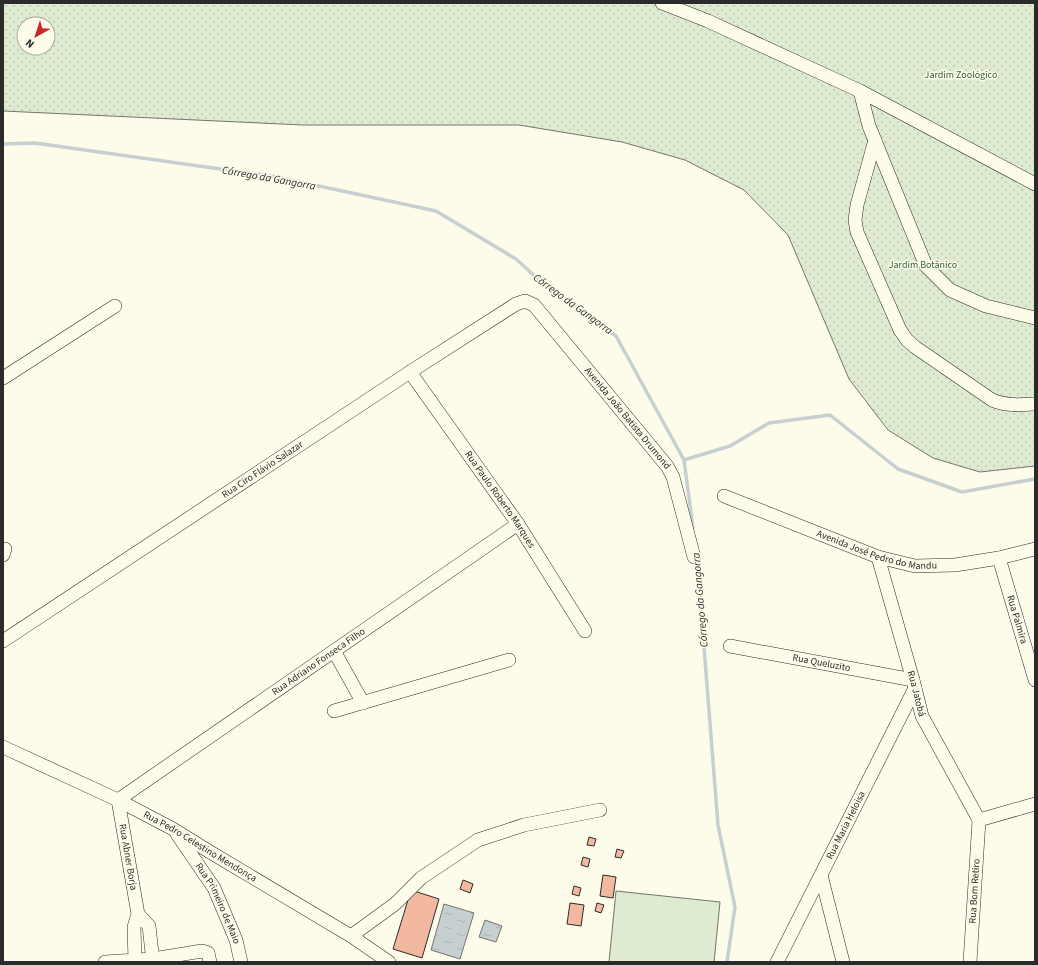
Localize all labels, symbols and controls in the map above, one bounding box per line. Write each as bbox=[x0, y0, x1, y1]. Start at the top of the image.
north arrow bbox=[16, 16, 56, 56]
text: N bbox=[22, 35, 38, 52]
park label: Jardim Zoológico bbox=[925, 68, 997, 82]
water label: Córrego da Gangorra bbox=[221, 162, 317, 194]
park label: Jardim Botânico bbox=[889, 258, 957, 272]
water label: Córrego da Gangorra bbox=[530, 270, 616, 338]
street label: Avenida João Batista Drumond bbox=[581, 364, 674, 472]
street label: Rua Ciro Flávio Salazar bbox=[219, 437, 306, 502]
street label: Rua Paulo Roberto Marques bbox=[461, 448, 538, 551]
street label: Avenida José Pedro do Mandu bbox=[815, 526, 937, 573]
water label: Córrego da Gangorra bbox=[688, 552, 712, 648]
street label: Rua Palmira bbox=[1003, 593, 1031, 645]
street label: Rua Adriano Fonseca Filho bbox=[269, 625, 368, 699]
street label: Rua Queluzito bbox=[791, 651, 852, 675]
street label: Rua Jatobá bbox=[904, 669, 929, 718]
street label: Rua Maria Heloisa bbox=[823, 789, 869, 862]
street label: Rua Pedro Celestino Mendonça bbox=[141, 808, 260, 885]
street label: Rua Abner Borja bbox=[115, 823, 141, 891]
street label: Rua Bom Retiro bbox=[965, 858, 984, 924]
street label: Rua Primeiro de Maio bbox=[192, 860, 244, 945]

